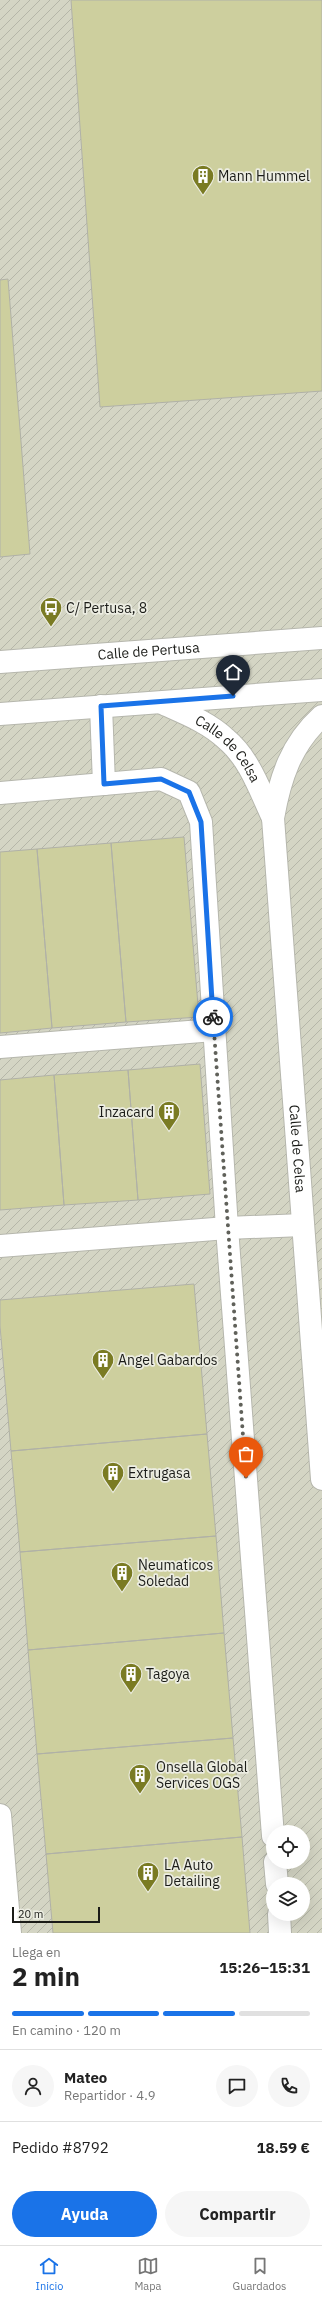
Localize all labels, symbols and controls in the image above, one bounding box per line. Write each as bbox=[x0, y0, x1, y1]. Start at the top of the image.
building icon: Mann Hummel bbox=[190, 163, 216, 196]
place label: Mann Hummel bbox=[218, 167, 310, 185]
bus stop icon: C/ Pertusa, 8 bbox=[38, 595, 64, 628]
place label: C/ Pertusa, 8 bbox=[66, 599, 147, 617]
street label: Calle de Pertusa bbox=[97, 638, 201, 664]
pin bbox=[216, 655, 250, 696]
icon: home bbox=[222, 661, 244, 683]
street label: Calle de Celsa bbox=[192, 711, 265, 786]
courier bbox=[193, 997, 233, 1037]
icon: bike bbox=[202, 1006, 224, 1028]
building icon: Inzacard bbox=[156, 1099, 182, 1132]
place label: Inzacard bbox=[99, 1103, 154, 1121]
street label: Calle de Celsa bbox=[285, 1104, 310, 1194]
building icon: Angel Gabardos bbox=[90, 1347, 116, 1380]
place label: Angel Gabardos bbox=[118, 1351, 218, 1369]
pin bbox=[229, 1437, 263, 1478]
icon: bag bbox=[235, 1443, 257, 1465]
building icon: Extrugasa bbox=[100, 1460, 126, 1493]
place label: Extrugasa bbox=[128, 1464, 191, 1482]
place label: Neumaticos Soledad bbox=[138, 1556, 213, 1590]
building icon: Neumaticos Soledad bbox=[109, 1560, 135, 1593]
building icon: Tagoya bbox=[118, 1661, 144, 1694]
place label: Tagoya bbox=[146, 1665, 190, 1683]
place label: Onsella Global Services OGS bbox=[156, 1758, 248, 1792]
building icon: Onsella Global Services OGS bbox=[127, 1762, 153, 1795]
map controls bbox=[266, 1825, 310, 1921]
button: locate bbox=[266, 1825, 310, 1869]
place label: LA Auto Detailing bbox=[164, 1856, 220, 1890]
building icon: LA Auto Detailing bbox=[135, 1860, 161, 1893]
button: layers bbox=[266, 1877, 310, 1921]
scale bar bbox=[12, 1905, 100, 1924]
text: 20 m bbox=[18, 1907, 43, 1921]
text: Llega en bbox=[12, 1944, 61, 1961]
text: 15:26–15:31 bbox=[219, 1958, 310, 1977]
text: 2 min bbox=[12, 1959, 80, 1993]
text: En camino · 120 m bbox=[12, 2022, 121, 2039]
button: person bbox=[12, 2065, 54, 2107]
button: chat bbox=[216, 2065, 258, 2107]
button: phone bbox=[268, 2065, 310, 2107]
text: Mateo bbox=[64, 2068, 107, 2087]
text: Repartidor · 4.9 bbox=[64, 2087, 155, 2104]
text: Pedido #8792 bbox=[12, 2138, 109, 2157]
text: 18.59 € bbox=[256, 2138, 310, 2157]
button: Ayuda bbox=[12, 2191, 157, 2237]
button: Compartir bbox=[165, 2191, 310, 2237]
tab: Inicio bbox=[36, 2255, 63, 2293]
tab: Mapa bbox=[134, 2255, 162, 2293]
tab: Guardados bbox=[233, 2255, 286, 2293]

